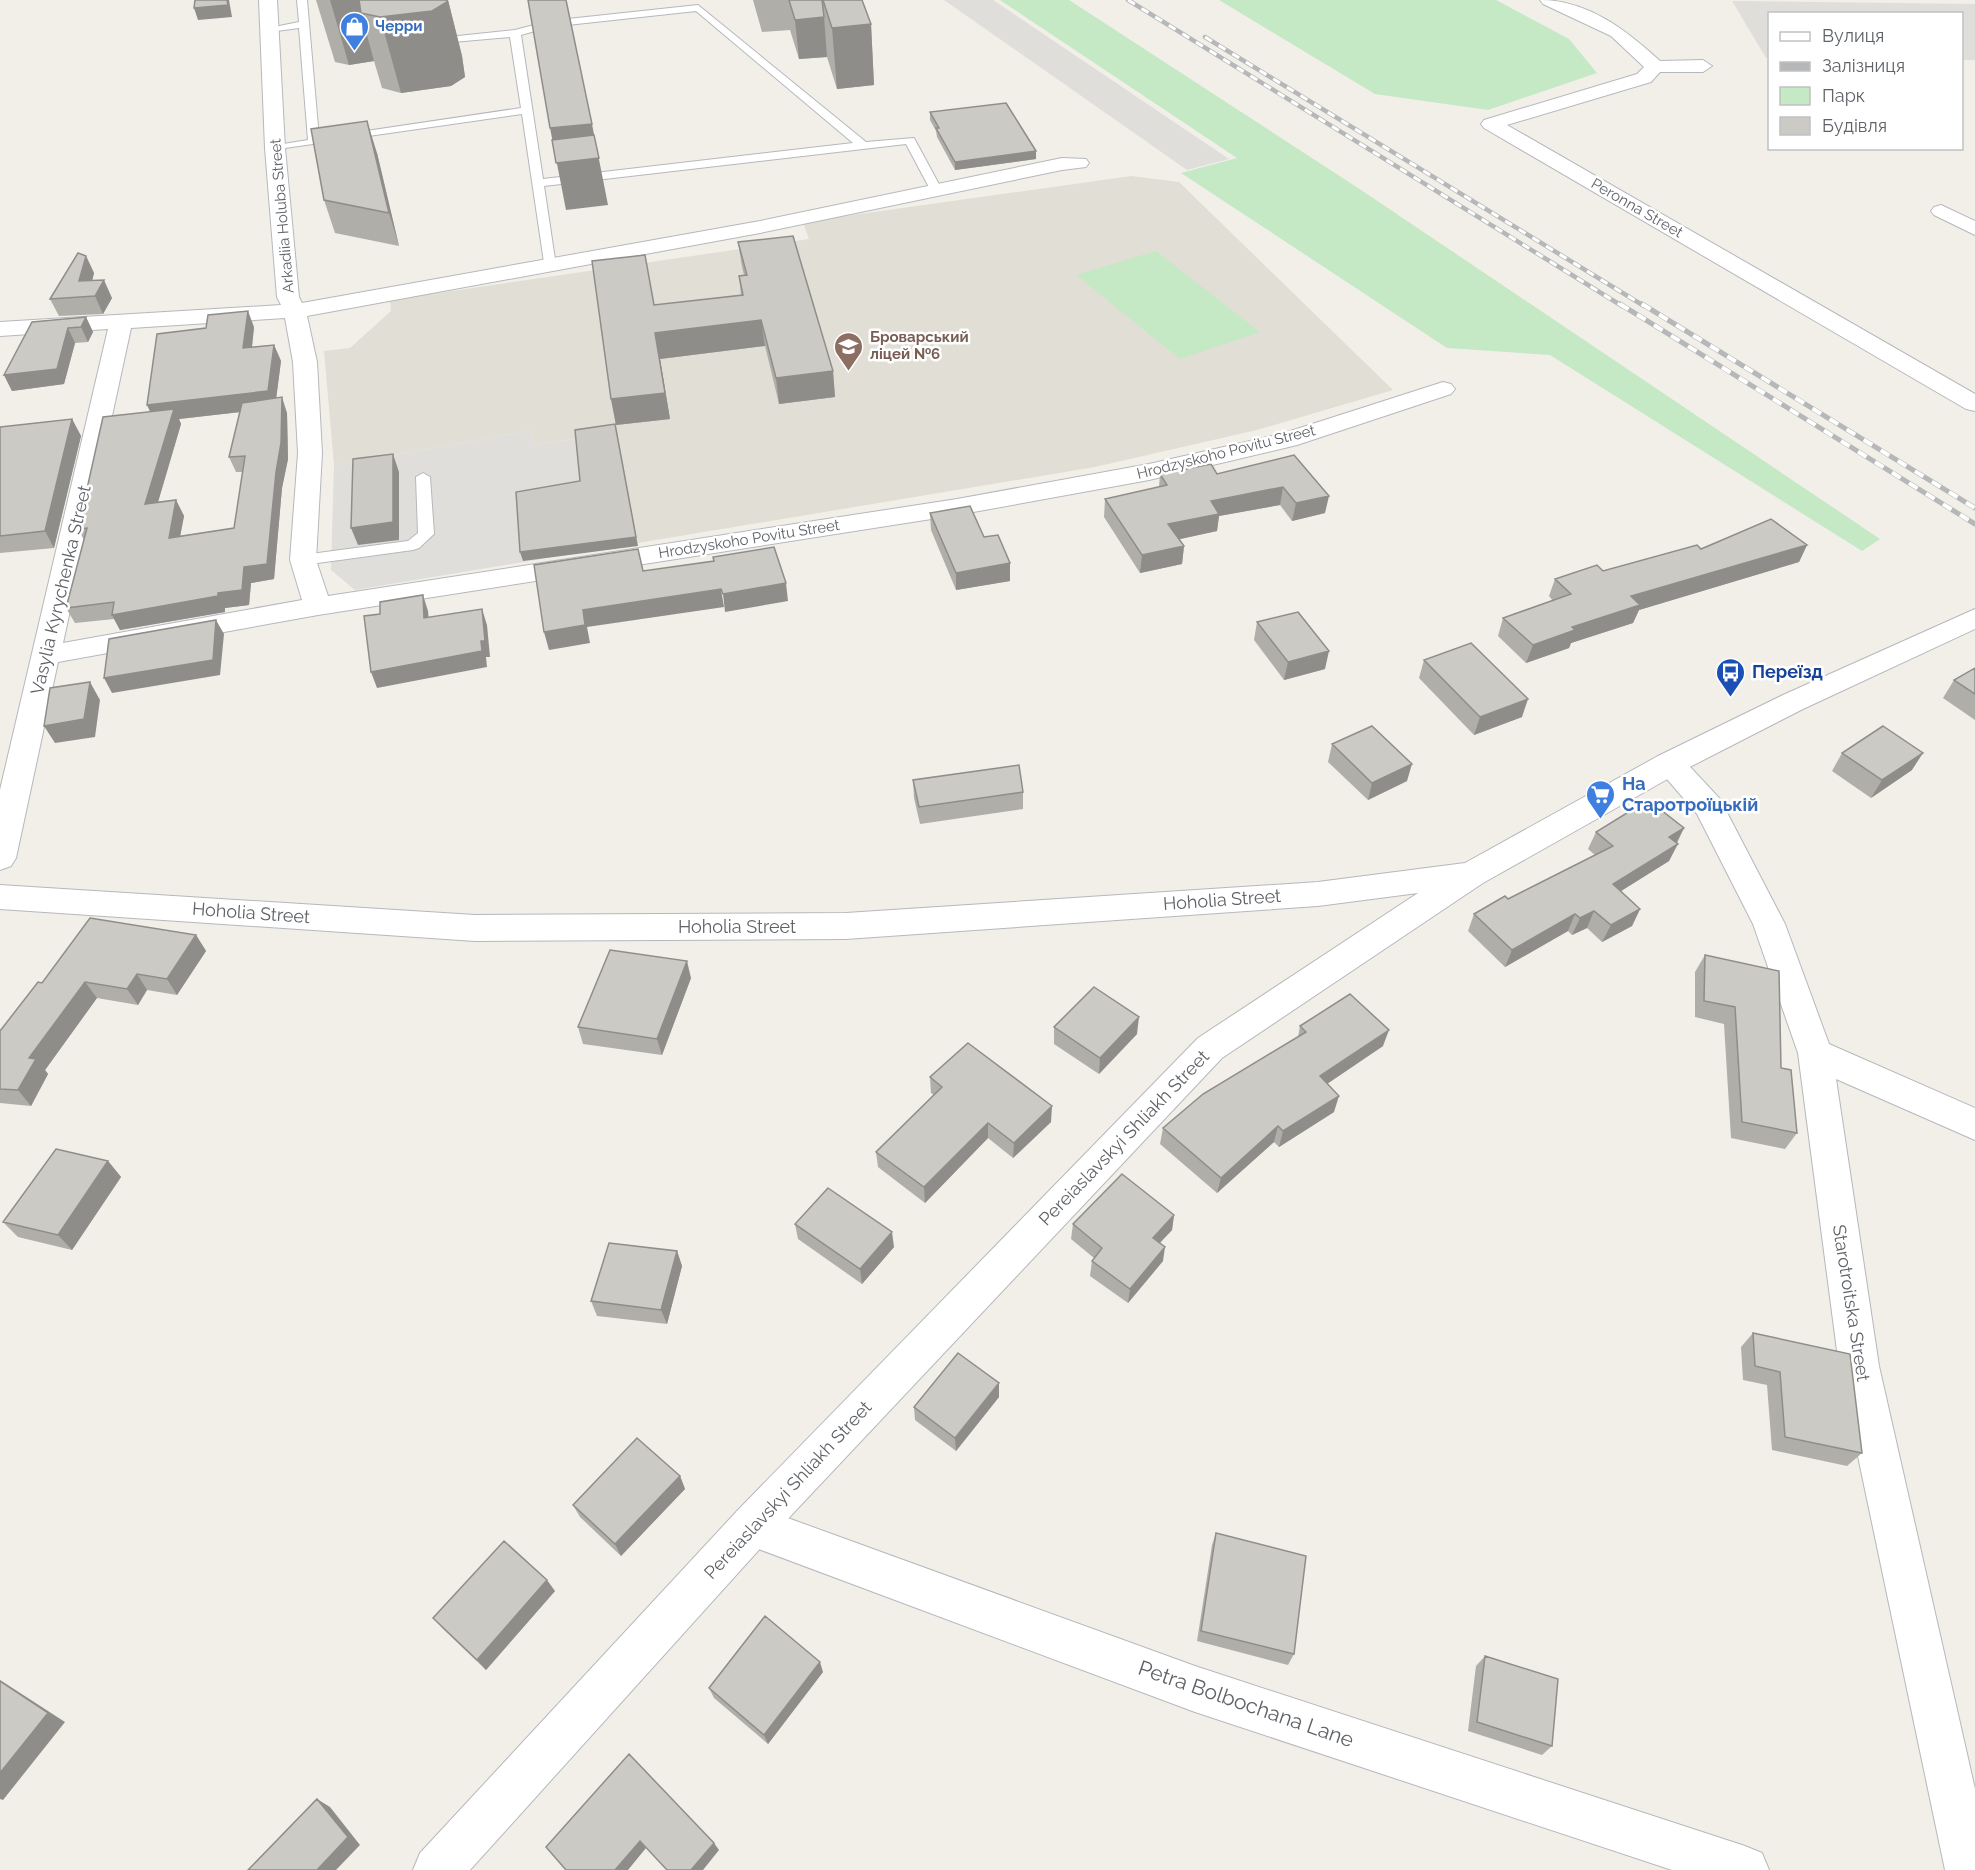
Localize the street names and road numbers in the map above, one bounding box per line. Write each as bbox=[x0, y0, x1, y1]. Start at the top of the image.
street label: Arkadiia Holuba Street bbox=[266, 138, 298, 294]
street label: Peronna Street bbox=[1588, 174, 1686, 242]
street label: Hrodzyskoho Povitu Street bbox=[1135, 421, 1317, 483]
street label: Vasylia Kyrychenka Street bbox=[26, 483, 95, 697]
street label: Hrodzyskoho Povitu Street bbox=[657, 516, 841, 562]
street label: Hoholia Street bbox=[1162, 885, 1282, 914]
street label: Hoholia Street bbox=[191, 898, 311, 927]
street label: Hoholia Street bbox=[678, 916, 796, 937]
street label: Pereiaslavskyi Shliakh Street bbox=[1034, 1046, 1213, 1230]
street label: Starotroitska Street bbox=[1829, 1223, 1874, 1383]
street label: Pereiaslavskyi Shliakh Street bbox=[700, 1396, 876, 1583]
street label: Petra Bolbochana Lane bbox=[1135, 1655, 1357, 1752]

